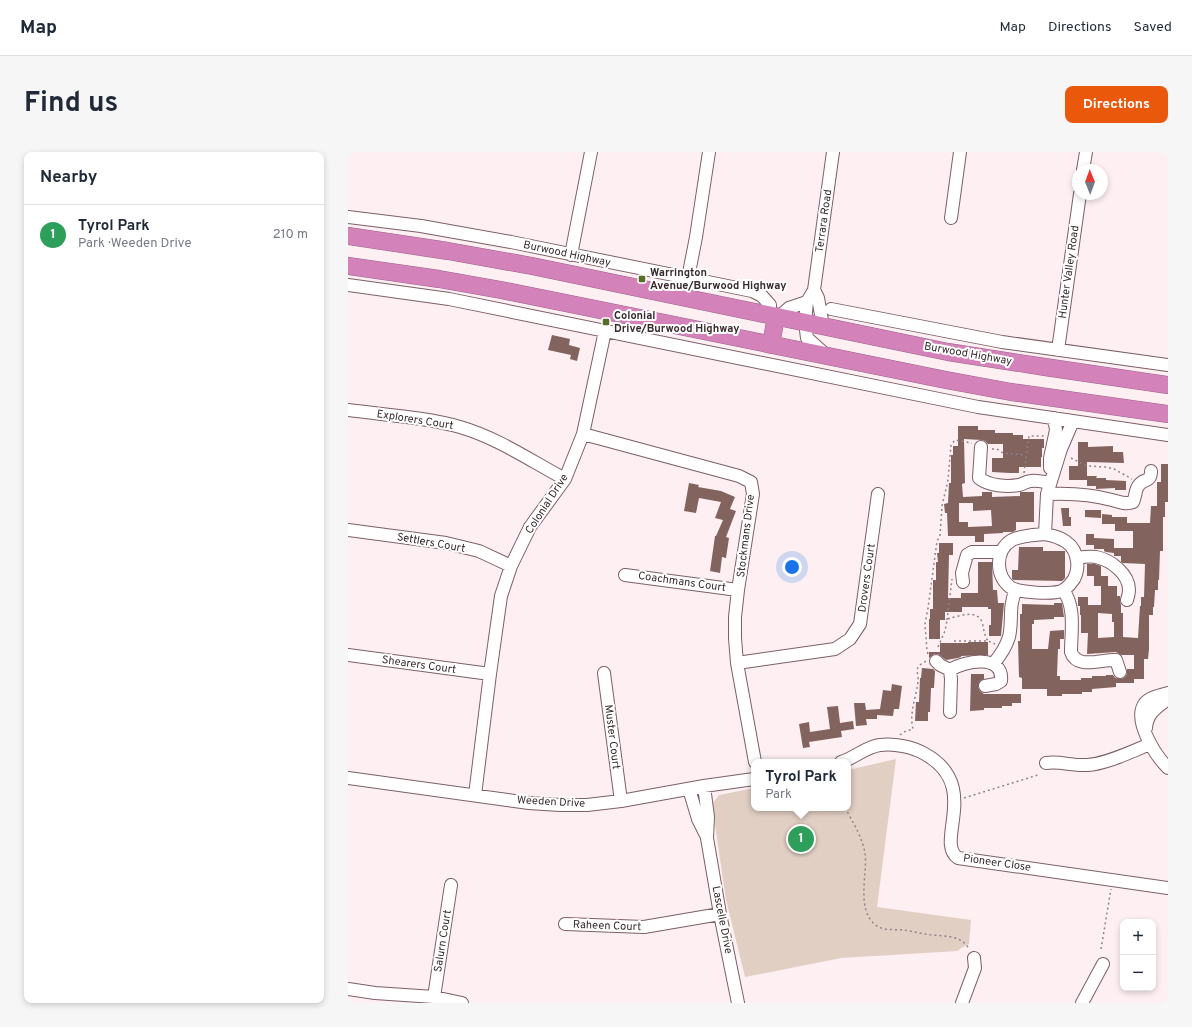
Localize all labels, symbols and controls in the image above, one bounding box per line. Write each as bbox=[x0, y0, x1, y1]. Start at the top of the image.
text: Map bbox=[20, 16, 57, 40]
text: Map bbox=[1000, 19, 1026, 36]
text: Directions bbox=[1048, 19, 1112, 36]
text: Saved bbox=[1134, 19, 1172, 36]
text: Find us bbox=[24, 86, 118, 122]
button: Directions bbox=[1065, 86, 1168, 123]
north arrow bbox=[1072, 164, 1108, 200]
text: Nearby bbox=[40, 167, 97, 189]
street label: Terrara Road bbox=[813, 189, 835, 253]
text: Tyrol Park bbox=[78, 217, 150, 236]
street label: Hunter Valley Road bbox=[1056, 224, 1082, 320]
text: 1 bbox=[50, 227, 56, 243]
text: 210 m bbox=[273, 227, 308, 243]
text: Park · Weeden Drive bbox=[78, 236, 191, 252]
street label: Burwood Highway bbox=[522, 238, 612, 270]
place label: Warrington Avenue/Burwood Highway bbox=[650, 266, 786, 293]
marker: Warrington Avenue/Burwood Highway bbox=[637, 274, 647, 284]
place label: Colonial Drive/Burwood Highway bbox=[614, 309, 740, 336]
marker: Colonial Drive/Burwood Highway bbox=[601, 317, 611, 327]
street label: Burwood Highway bbox=[923, 339, 1013, 369]
street label: Explorers Court bbox=[376, 407, 454, 433]
street label: Colonial Drive bbox=[522, 471, 572, 537]
street label: Stockmans Drive bbox=[734, 494, 758, 578]
street label: Settlers Court bbox=[396, 530, 466, 556]
street label: Drovers Court bbox=[855, 543, 879, 613]
your location bbox=[782, 557, 802, 577]
street label: Coachmans Court bbox=[637, 569, 727, 595]
street label: Shearers Court bbox=[381, 653, 457, 677]
street label: Muster Court bbox=[601, 704, 623, 770]
popup bbox=[751, 759, 851, 811]
text: Tyrol Park bbox=[765, 768, 837, 787]
text: Park bbox=[765, 787, 792, 803]
street label: Weeden Drive bbox=[517, 793, 586, 811]
pin: 1 bbox=[788, 824, 814, 854]
street label: Pioneer Close bbox=[962, 851, 1032, 875]
street label: Lascelle Drive bbox=[709, 885, 735, 955]
street label: Salurn Court bbox=[431, 909, 455, 973]
street label: Raheen Court bbox=[573, 918, 641, 934]
map controls bbox=[1120, 919, 1156, 991]
button: + bbox=[1120, 919, 1156, 955]
button: − bbox=[1120, 955, 1156, 991]

